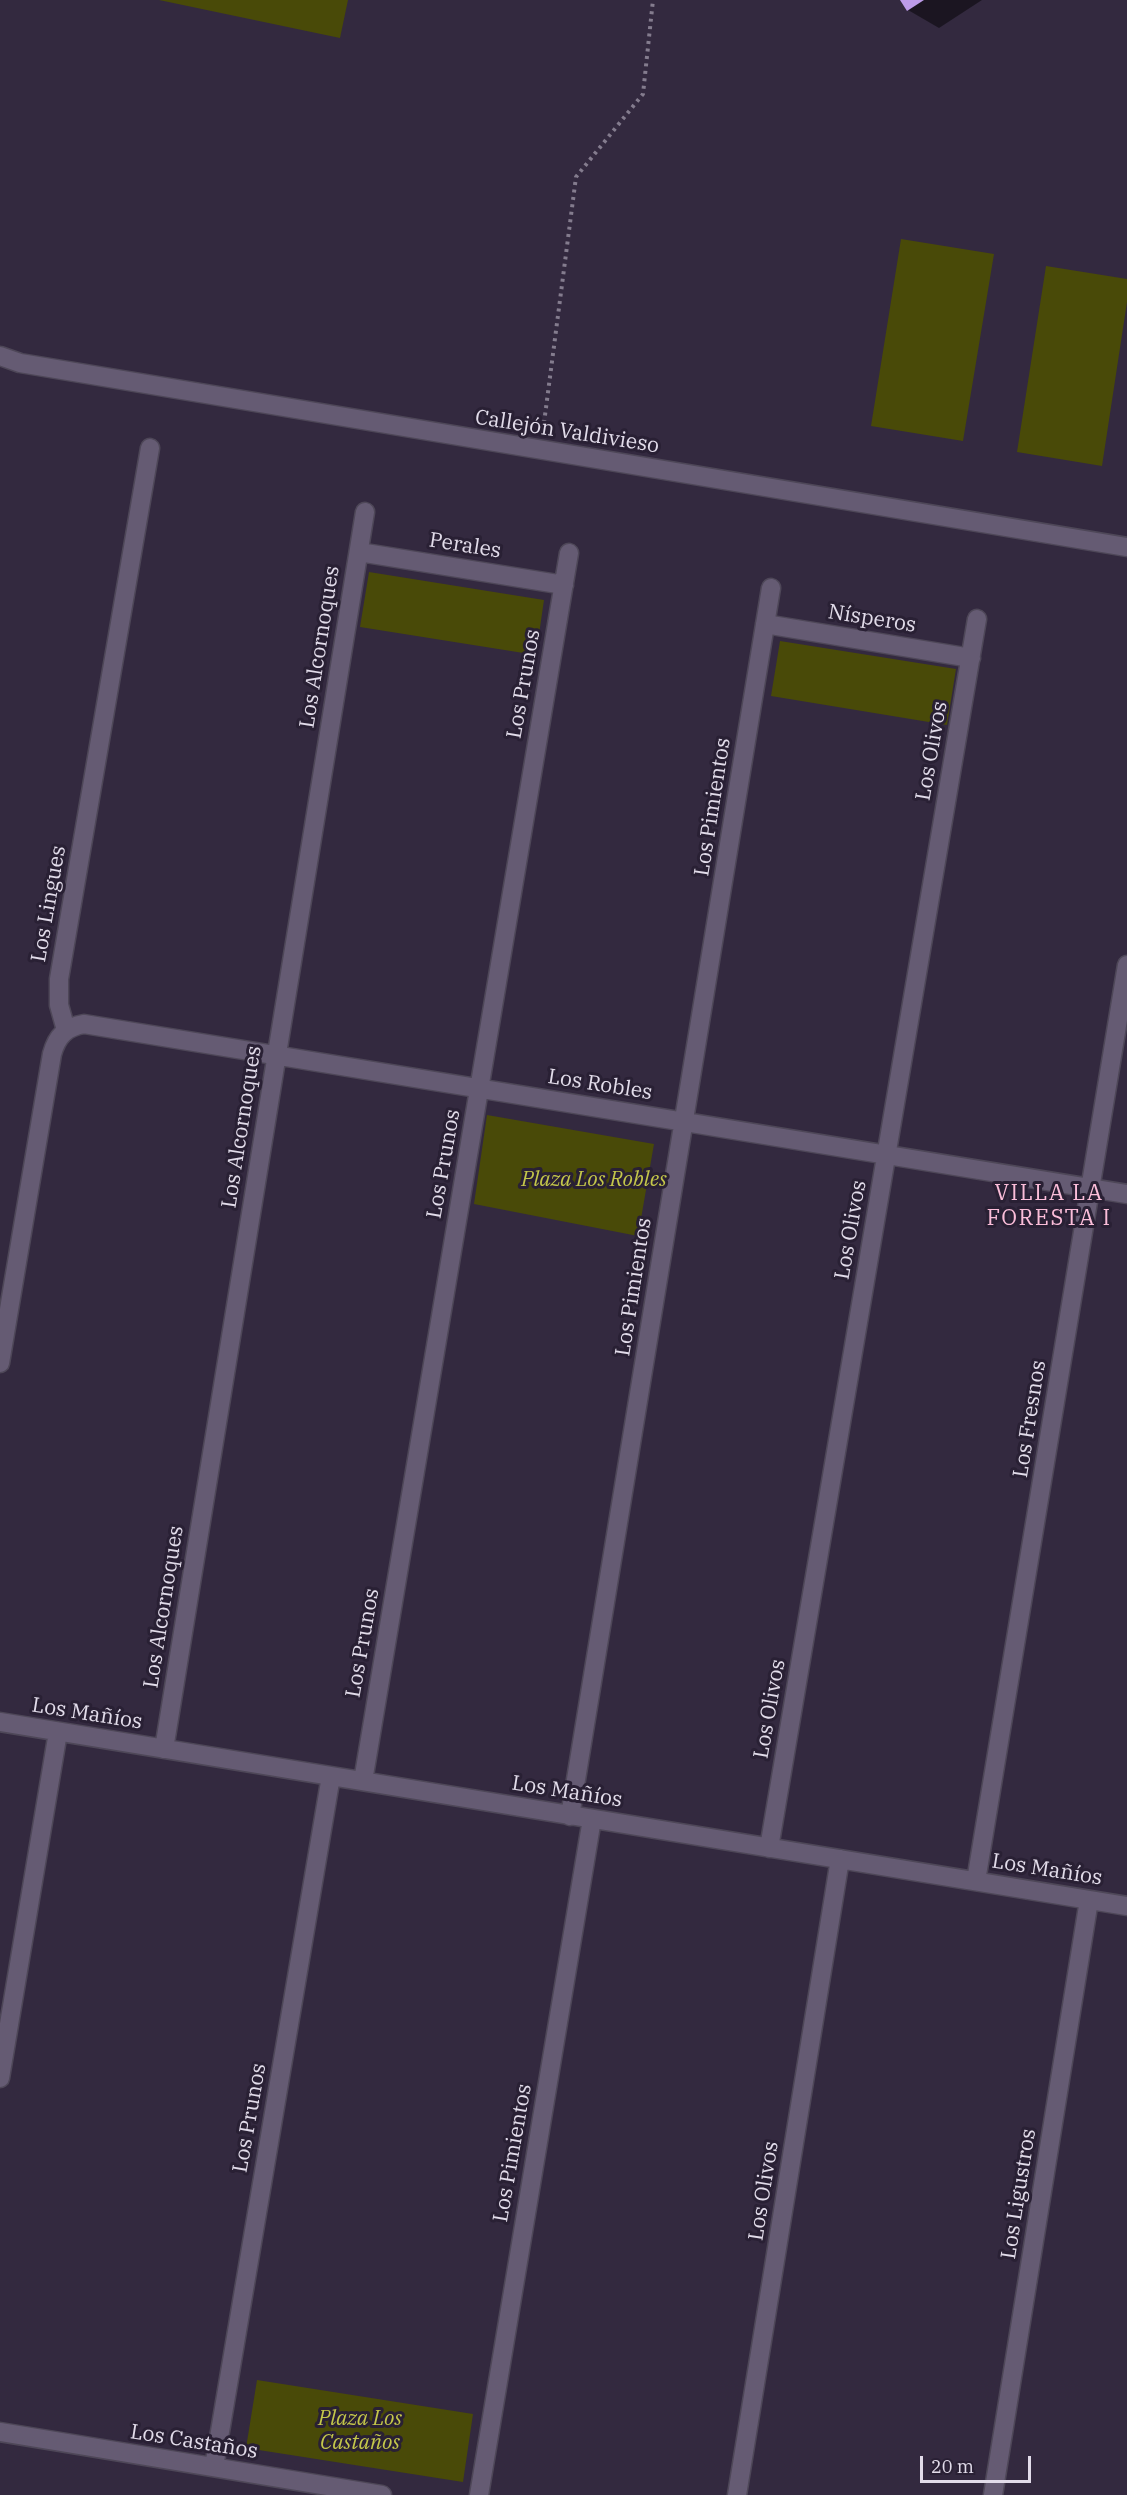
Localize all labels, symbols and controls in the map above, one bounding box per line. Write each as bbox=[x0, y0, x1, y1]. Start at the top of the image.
street label: Callejón Valdivieso bbox=[473, 405, 661, 459]
street label: Perales bbox=[427, 528, 503, 564]
street label: Los Alcornoques bbox=[295, 564, 345, 730]
street label: Nísperos bbox=[826, 600, 918, 638]
street label: Los Prunos bbox=[502, 627, 546, 741]
street label: Los Olivos bbox=[911, 699, 953, 803]
street label: Los Pimientos bbox=[690, 736, 736, 878]
street label: Los Lingues bbox=[26, 844, 72, 964]
street label: Los Alcornoques bbox=[217, 1044, 267, 1210]
street label: Los Robles bbox=[546, 1064, 654, 1106]
street label: Los Prunos bbox=[422, 1107, 466, 1221]
park label: Plaza Los Robles bbox=[521, 1167, 667, 1193]
street label: Los Olivos bbox=[830, 1178, 872, 1282]
district label: VILLA LA FORESTA I bbox=[986, 1181, 1112, 1232]
street label: Los Pimientos bbox=[611, 1216, 657, 1358]
street label: Los Fresnos bbox=[1008, 1359, 1052, 1479]
street label: Los Alcornoques bbox=[139, 1524, 189, 1690]
street label: Los Prunos bbox=[341, 1586, 385, 1700]
street label: Los Olivos bbox=[749, 1657, 791, 1761]
street label: Los Mañíos bbox=[30, 1693, 144, 1735]
street label: Los Mañíos bbox=[510, 1771, 624, 1813]
street label: Los Mañíos bbox=[990, 1849, 1104, 1891]
street label: Los Prunos bbox=[228, 2061, 272, 2175]
street label: Los Pimientos bbox=[488, 2082, 538, 2224]
street label: Los Ligustros bbox=[996, 2127, 1042, 2261]
street label: Los Olivos bbox=[744, 2139, 784, 2243]
park label: Plaza Los Castaños bbox=[318, 2406, 402, 2456]
street label: Los Castaños bbox=[128, 2419, 260, 2465]
scale bar bbox=[923, 2444, 1034, 2482]
text: 20 m bbox=[931, 2455, 974, 2478]

